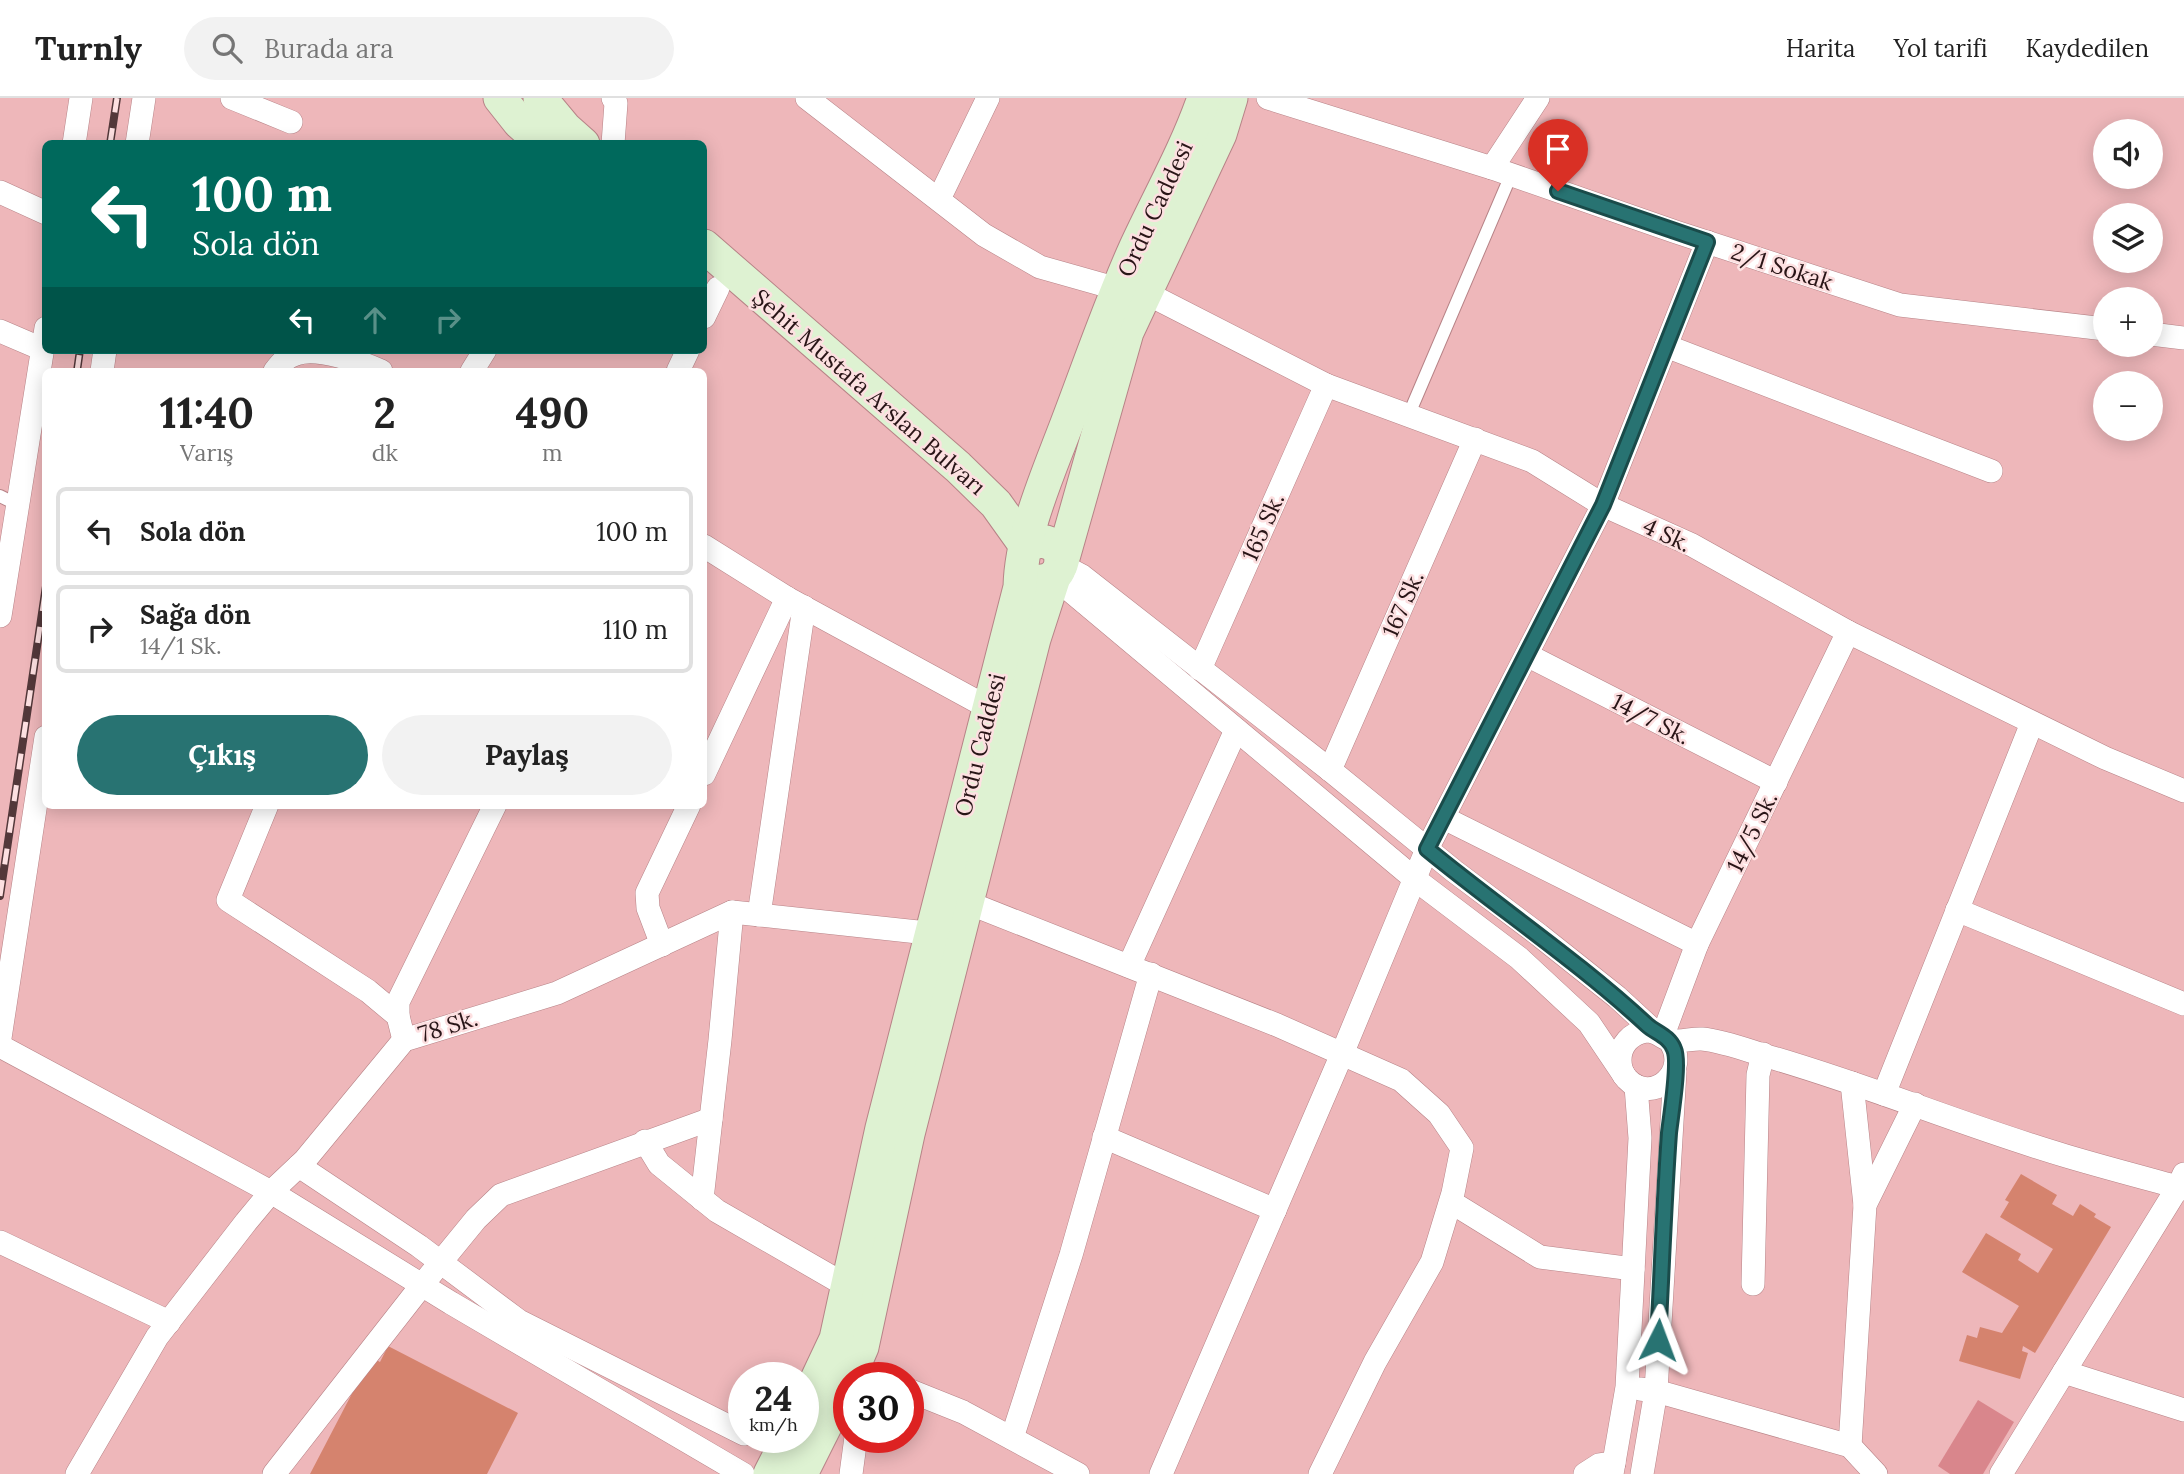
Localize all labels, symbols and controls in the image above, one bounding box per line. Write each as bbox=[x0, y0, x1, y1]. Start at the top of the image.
search box bbox=[184, 17, 674, 80]
text: Turnly bbox=[35, 27, 142, 69]
icon: search bbox=[208, 29, 246, 67]
text: Burada ara bbox=[264, 32, 394, 65]
text: Harita bbox=[1786, 33, 1855, 64]
text: Yol tarifi bbox=[1893, 33, 1988, 64]
text: Kaydedilen bbox=[2026, 33, 2149, 64]
pin bbox=[1528, 119, 1588, 191]
map controls bbox=[2093, 119, 2163, 441]
button: sound bbox=[2093, 119, 2163, 189]
icon: arrive bbox=[1539, 130, 1577, 168]
street label: Ordu Caddesi bbox=[1110, 136, 1199, 281]
text: 100 m bbox=[192, 162, 332, 224]
icon: left bbox=[77, 168, 168, 259]
button: layers bbox=[2093, 203, 2163, 273]
text: Sola dön bbox=[192, 223, 320, 264]
street label: 2/1 Sokak bbox=[1727, 236, 1837, 298]
street label: Şehit Mustafa Arslan Bulvarı bbox=[747, 282, 992, 501]
button: + bbox=[2093, 287, 2163, 357]
icon: left bbox=[283, 301, 321, 339]
icon: ahead bbox=[356, 301, 394, 339]
icon: right bbox=[429, 301, 467, 339]
button: − bbox=[2093, 371, 2163, 441]
text: 11:40 bbox=[160, 386, 254, 440]
text: 2 bbox=[374, 386, 396, 440]
text: 490 bbox=[515, 386, 589, 440]
text: Varış bbox=[180, 438, 234, 467]
text: dk bbox=[372, 438, 398, 467]
text: m bbox=[542, 438, 563, 467]
street label: 165 Sk. bbox=[1235, 488, 1290, 565]
street label: 4 Sk. bbox=[1639, 511, 1696, 558]
icon: left bbox=[81, 512, 119, 550]
text: Sola dön bbox=[140, 515, 246, 548]
text: 100 m bbox=[596, 515, 668, 548]
street label: 167 Sk. bbox=[1375, 566, 1430, 641]
text: Sağa dön bbox=[140, 598, 251, 631]
icon: right bbox=[81, 610, 119, 648]
text: 110 m bbox=[603, 613, 668, 646]
text: 14/1 Sk. bbox=[140, 631, 222, 660]
street label: Ordu Caddesi bbox=[948, 670, 1011, 820]
street label: 14/7 Sk. bbox=[1607, 687, 1695, 751]
button: Çıkış bbox=[77, 715, 368, 795]
button: Paylaş bbox=[382, 715, 672, 795]
street label: 14/5 Sk. bbox=[1720, 787, 1784, 877]
street label: 78 Sk. bbox=[415, 1003, 481, 1048]
position arrow bbox=[1621, 1303, 1695, 1377]
speed limit sign: 30 bbox=[833, 1362, 924, 1453]
text: 24 bbox=[755, 1376, 792, 1421]
text: km/h bbox=[749, 1413, 798, 1436]

